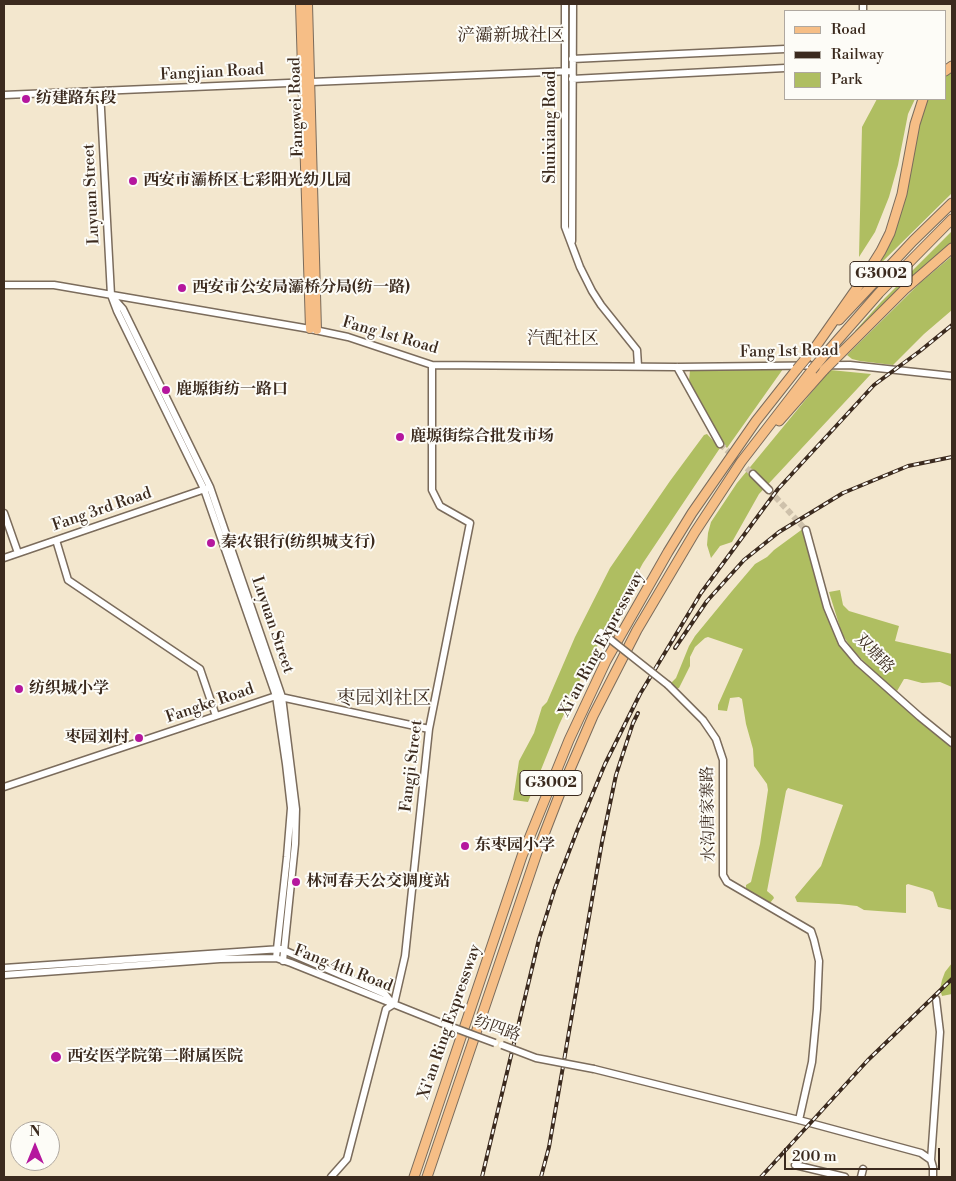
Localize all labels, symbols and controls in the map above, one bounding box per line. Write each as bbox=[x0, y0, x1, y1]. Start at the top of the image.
legend bbox=[784, 10, 946, 100]
text: Road bbox=[831, 20, 866, 39]
district label: 浐灞新城社区 bbox=[457, 26, 565, 48]
text: Railway bbox=[831, 45, 884, 64]
street label: Fangwei Road bbox=[286, 57, 308, 157]
street label: Fangjian Road bbox=[160, 61, 264, 85]
text: Park bbox=[831, 70, 862, 89]
street label: Shuixiang Road bbox=[541, 71, 561, 183]
place label: 纺建路东段 bbox=[36, 89, 116, 109]
marker: 纺建路东段 bbox=[20, 93, 32, 105]
street label: Luyuan Street bbox=[80, 143, 104, 245]
place label: 西安市灞桥区七彩阳光幼儿园 bbox=[143, 171, 351, 191]
marker: 西安市灞桥区七彩阳光幼儿园 bbox=[127, 175, 139, 187]
road number: G3002 bbox=[850, 262, 912, 286]
place label: 西安市公安局灞桥分局(纺一路) bbox=[192, 278, 410, 298]
marker: 西安市公安局灞桥分局(纺一路) bbox=[176, 282, 188, 294]
street label: Fang 1st Road bbox=[340, 313, 440, 359]
district label: 汽配社区 bbox=[527, 329, 599, 351]
street label: Fang 1st Road bbox=[739, 342, 839, 362]
place label: 鹿塬街纺一路口 bbox=[176, 380, 288, 400]
marker: 鹿塬街纺一路口 bbox=[160, 384, 172, 396]
place label: 鹿塬街综合批发市场 bbox=[410, 427, 554, 447]
marker: 鹿塬街综合批发市场 bbox=[394, 431, 406, 443]
street label: Fang 3rd Road bbox=[50, 484, 154, 536]
place label: 秦农银行(纺织城支行) bbox=[221, 533, 375, 553]
marker: 秦农银行(纺织城支行) bbox=[205, 537, 217, 549]
street label: Xi'an Ring Expressway bbox=[555, 568, 649, 720]
street label: Luyuan Street bbox=[246, 574, 298, 676]
street label: 双塘路 bbox=[850, 630, 898, 678]
place label: 纺织城小学 bbox=[29, 679, 109, 699]
street label: Fangke Road bbox=[163, 680, 257, 728]
marker: 纺织城小学 bbox=[13, 683, 25, 695]
district label: 枣园刘社区 bbox=[337, 688, 431, 710]
street label: Fangji Street bbox=[397, 719, 427, 813]
place label: 枣园刘村 bbox=[65, 728, 129, 748]
marker: 枣园刘村 bbox=[133, 732, 145, 744]
street label: 水沟唐家寨路 bbox=[699, 766, 719, 862]
road number: G3002 bbox=[520, 770, 582, 796]
place label: 东枣园小学 bbox=[475, 836, 555, 856]
marker: 东枣园小学 bbox=[459, 840, 471, 852]
place label: 林河春天公交调度站 bbox=[306, 872, 450, 892]
marker: 林河春天公交调度站 bbox=[290, 876, 302, 888]
street label: Fang 4th Road bbox=[291, 941, 395, 997]
street label: Xi'an Ring Expressway bbox=[414, 942, 486, 1102]
street label: 纺四路 bbox=[471, 1012, 523, 1046]
place label: 西安医学院第二附属医院 bbox=[67, 1047, 243, 1067]
marker: 西安医学院第二附属医院 bbox=[49, 1050, 63, 1064]
north arrow bbox=[10, 1121, 60, 1171]
text: N bbox=[29, 1123, 41, 1141]
scale bar bbox=[786, 1138, 942, 1170]
text: 200 m bbox=[792, 1147, 837, 1166]

